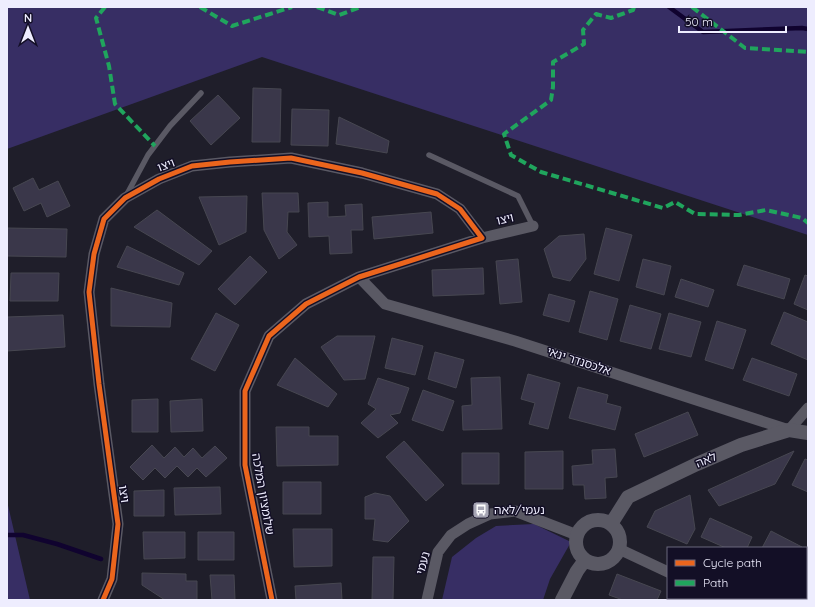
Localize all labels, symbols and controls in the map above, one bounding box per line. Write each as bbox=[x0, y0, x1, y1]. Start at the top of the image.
north arrow bbox=[8, 8, 48, 48]
scale bar bbox=[679, 8, 786, 34]
text: N bbox=[24, 11, 32, 25]
text: 50 m bbox=[685, 14, 713, 29]
street label: ויצו bbox=[155, 154, 177, 175]
street label: ויצו bbox=[495, 209, 515, 228]
street label: אלכסנדר ינאי bbox=[545, 343, 613, 378]
street label: לאה bbox=[693, 448, 719, 471]
street label: שלומציון המלכה bbox=[249, 452, 278, 536]
street label: ויצו bbox=[116, 484, 133, 504]
bus stop icon: נעמי/לאה bbox=[471, 500, 491, 520]
place label: נעמי/לאה bbox=[494, 502, 545, 517]
legend bbox=[667, 547, 807, 599]
street label: נעמי bbox=[412, 550, 433, 576]
text: Cycle path bbox=[703, 555, 762, 570]
text: Path bbox=[703, 575, 728, 590]

